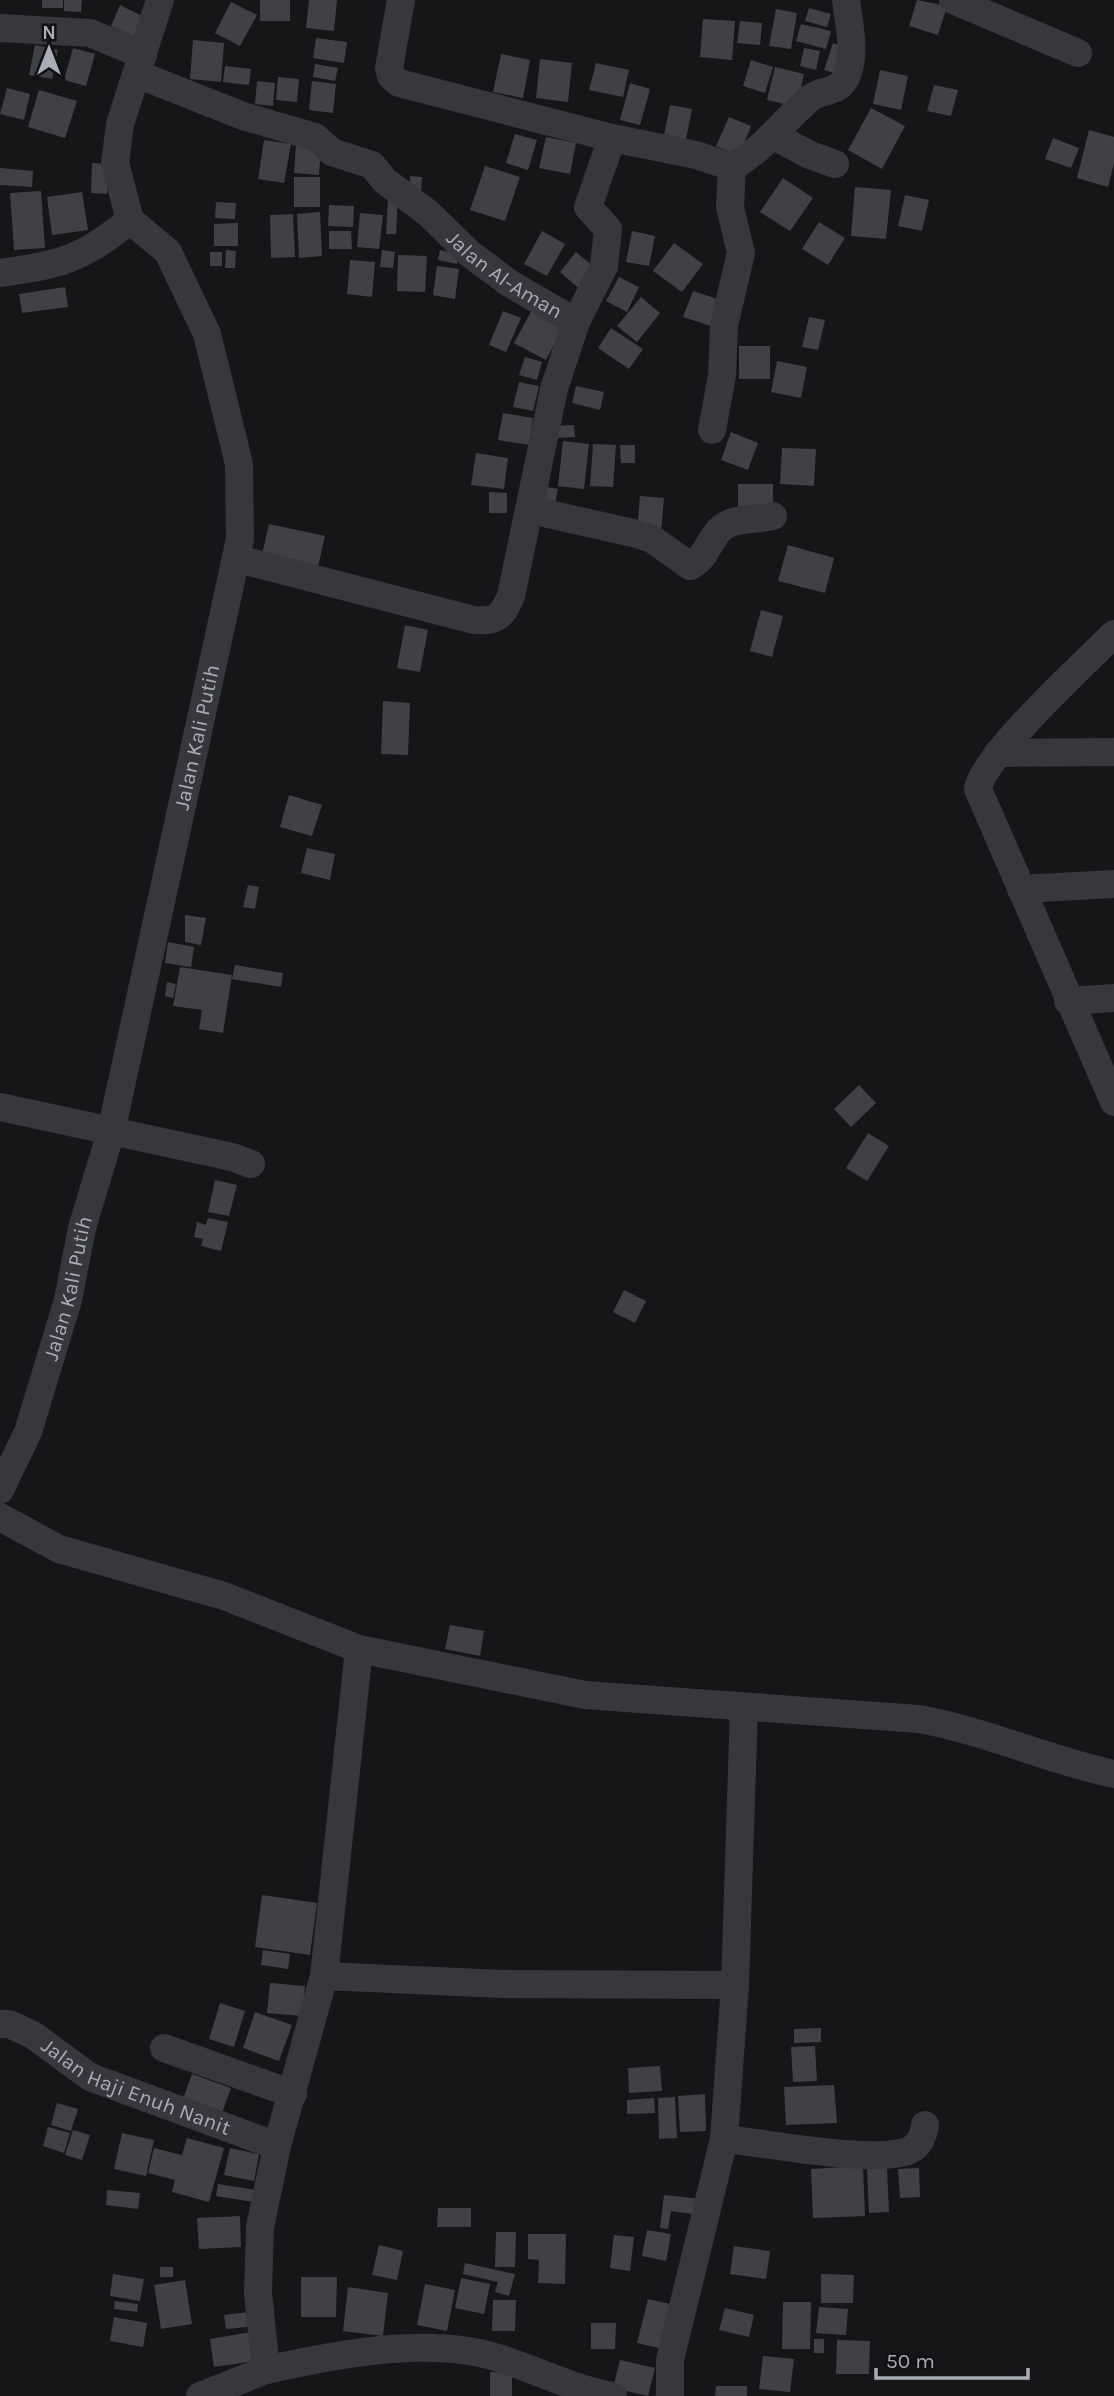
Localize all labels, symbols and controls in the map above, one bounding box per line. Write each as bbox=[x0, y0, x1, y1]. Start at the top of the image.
north arrow bbox=[14, 14, 84, 84]
text: N bbox=[42, 22, 56, 44]
street label: Jalan Al-Aman bbox=[442, 226, 567, 324]
street label: Jalan Kali Putih bbox=[169, 662, 224, 812]
street label: Jalan Kali Putih bbox=[38, 1213, 97, 1363]
street label: Jalan Haji Enuh Nanit bbox=[37, 2033, 234, 2140]
scale bar bbox=[876, 2336, 1028, 2380]
text: 50 m bbox=[886, 2349, 935, 2373]

